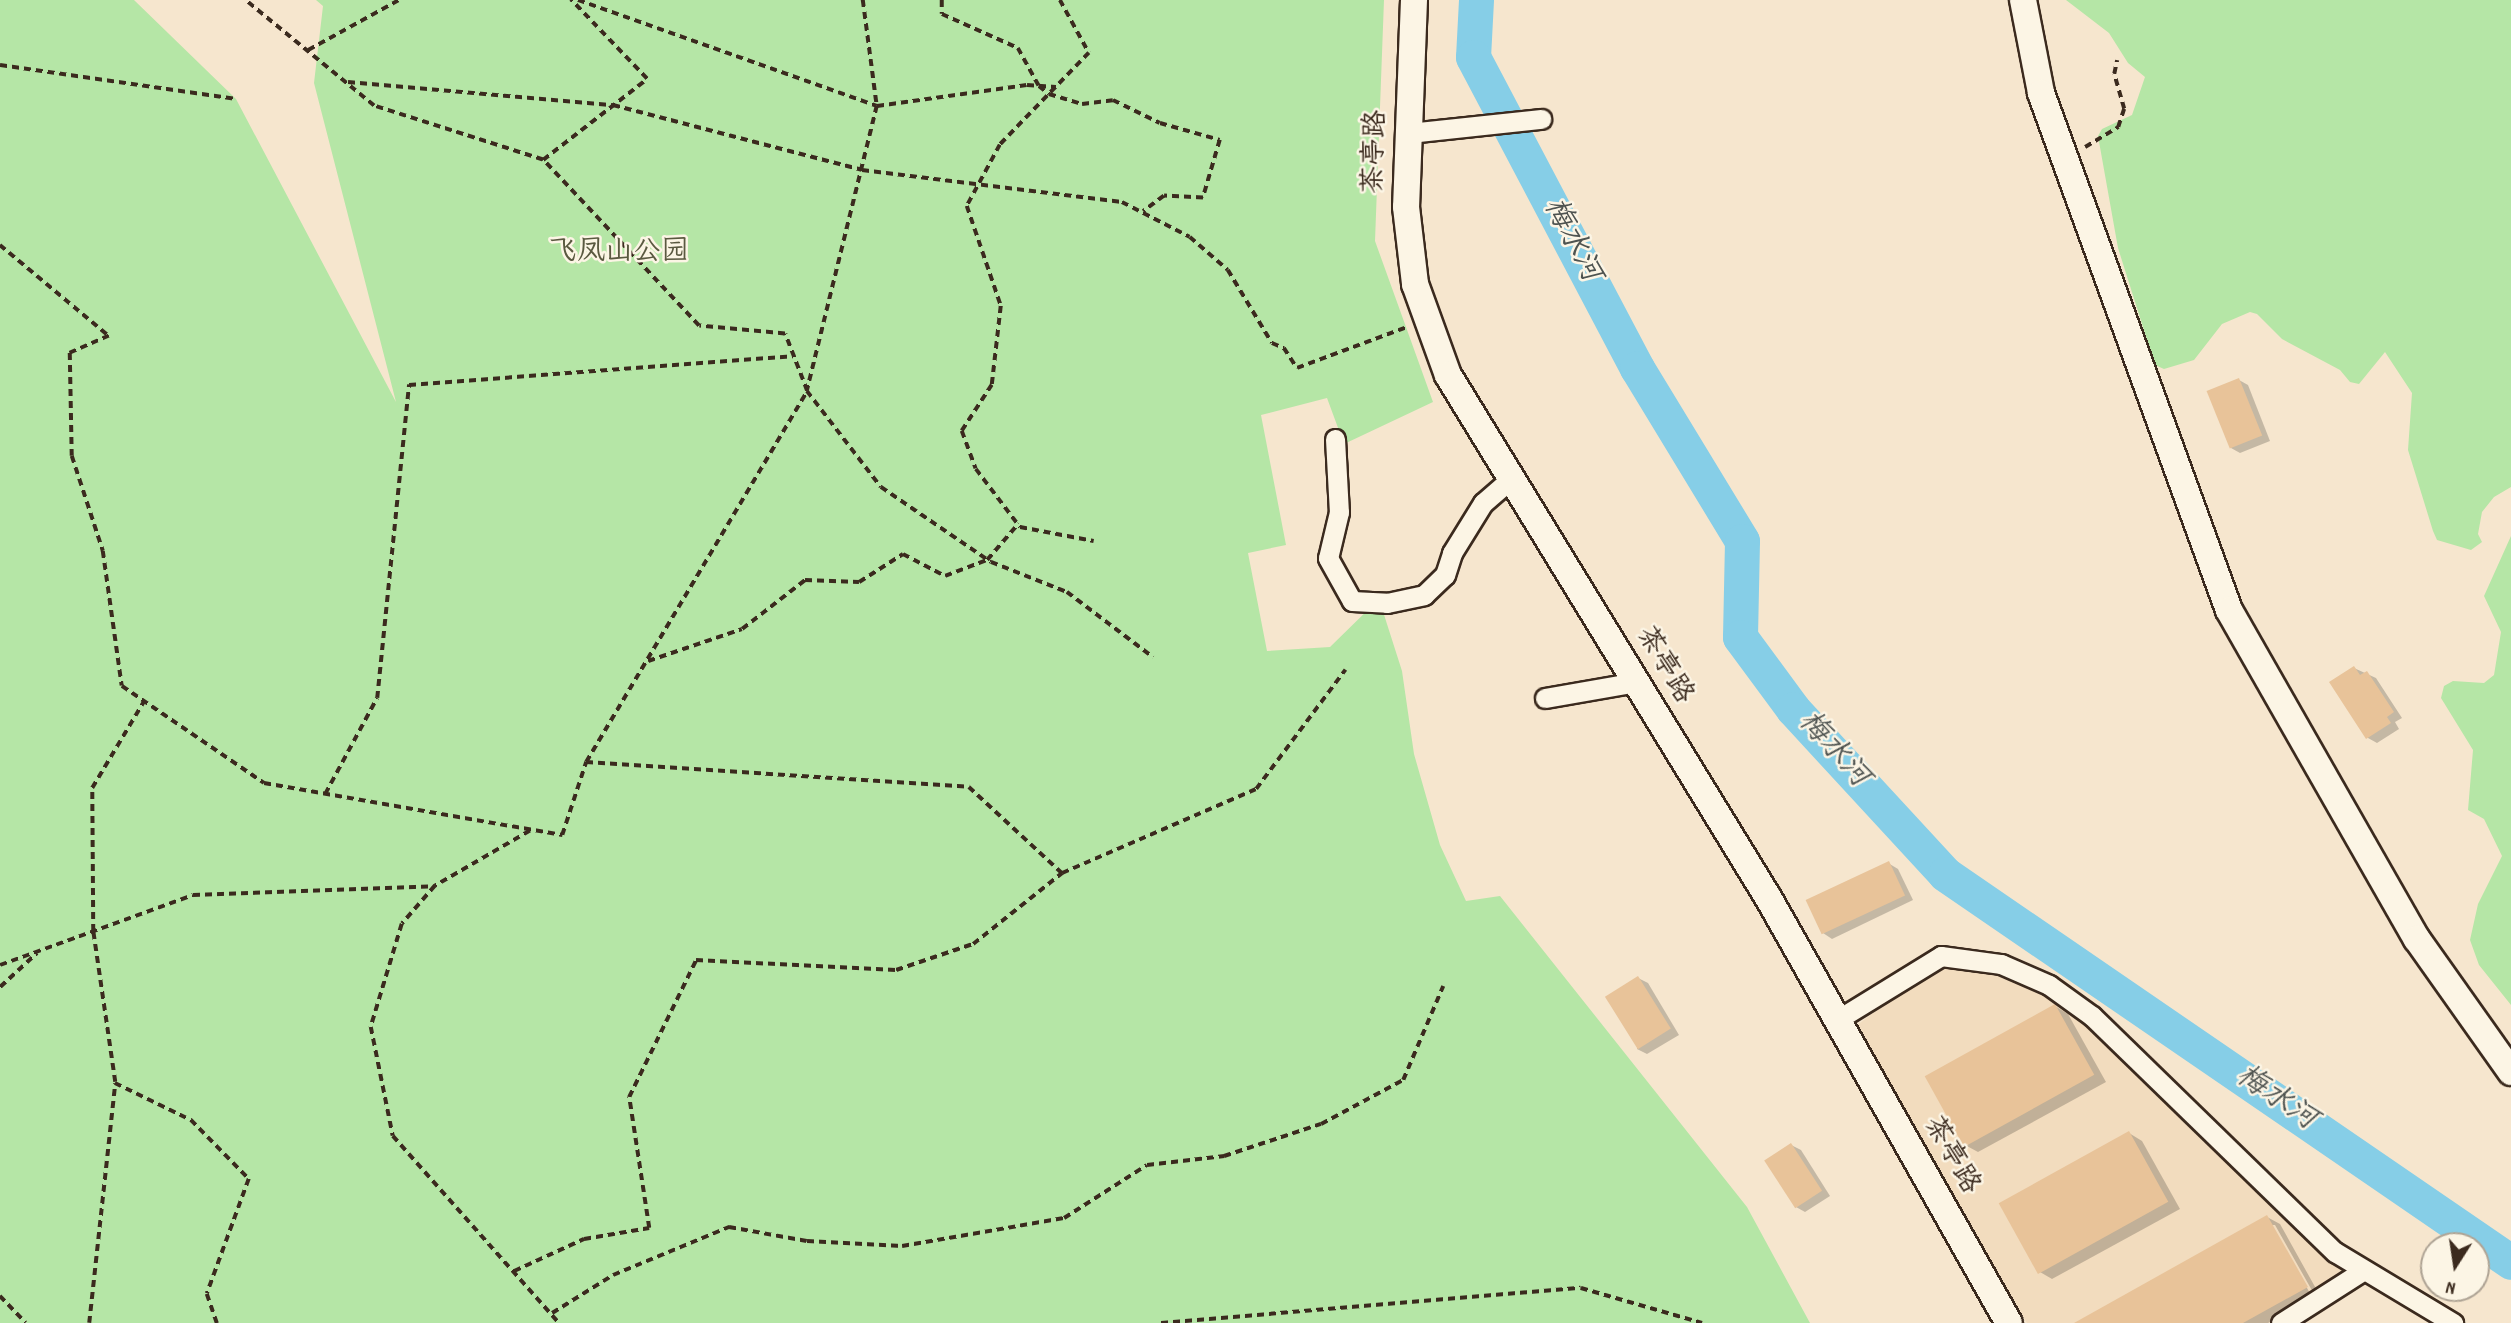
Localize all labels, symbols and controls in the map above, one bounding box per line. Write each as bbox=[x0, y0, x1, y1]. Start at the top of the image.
street label: 茶亭路 bbox=[1359, 109, 1395, 195]
water label: 梅水河 bbox=[1533, 193, 1607, 289]
park label: 飞凤山公园 bbox=[549, 237, 689, 271]
street label: 茶亭路 bbox=[1627, 621, 1699, 711]
water label: 梅水河 bbox=[1789, 706, 1875, 796]
water label: 梅水河 bbox=[2228, 1060, 2322, 1140]
street label: 茶亭路 bbox=[1914, 1111, 1986, 1201]
north arrow bbox=[2420, 1232, 2490, 1302]
text: N bbox=[2444, 1272, 2458, 1300]

